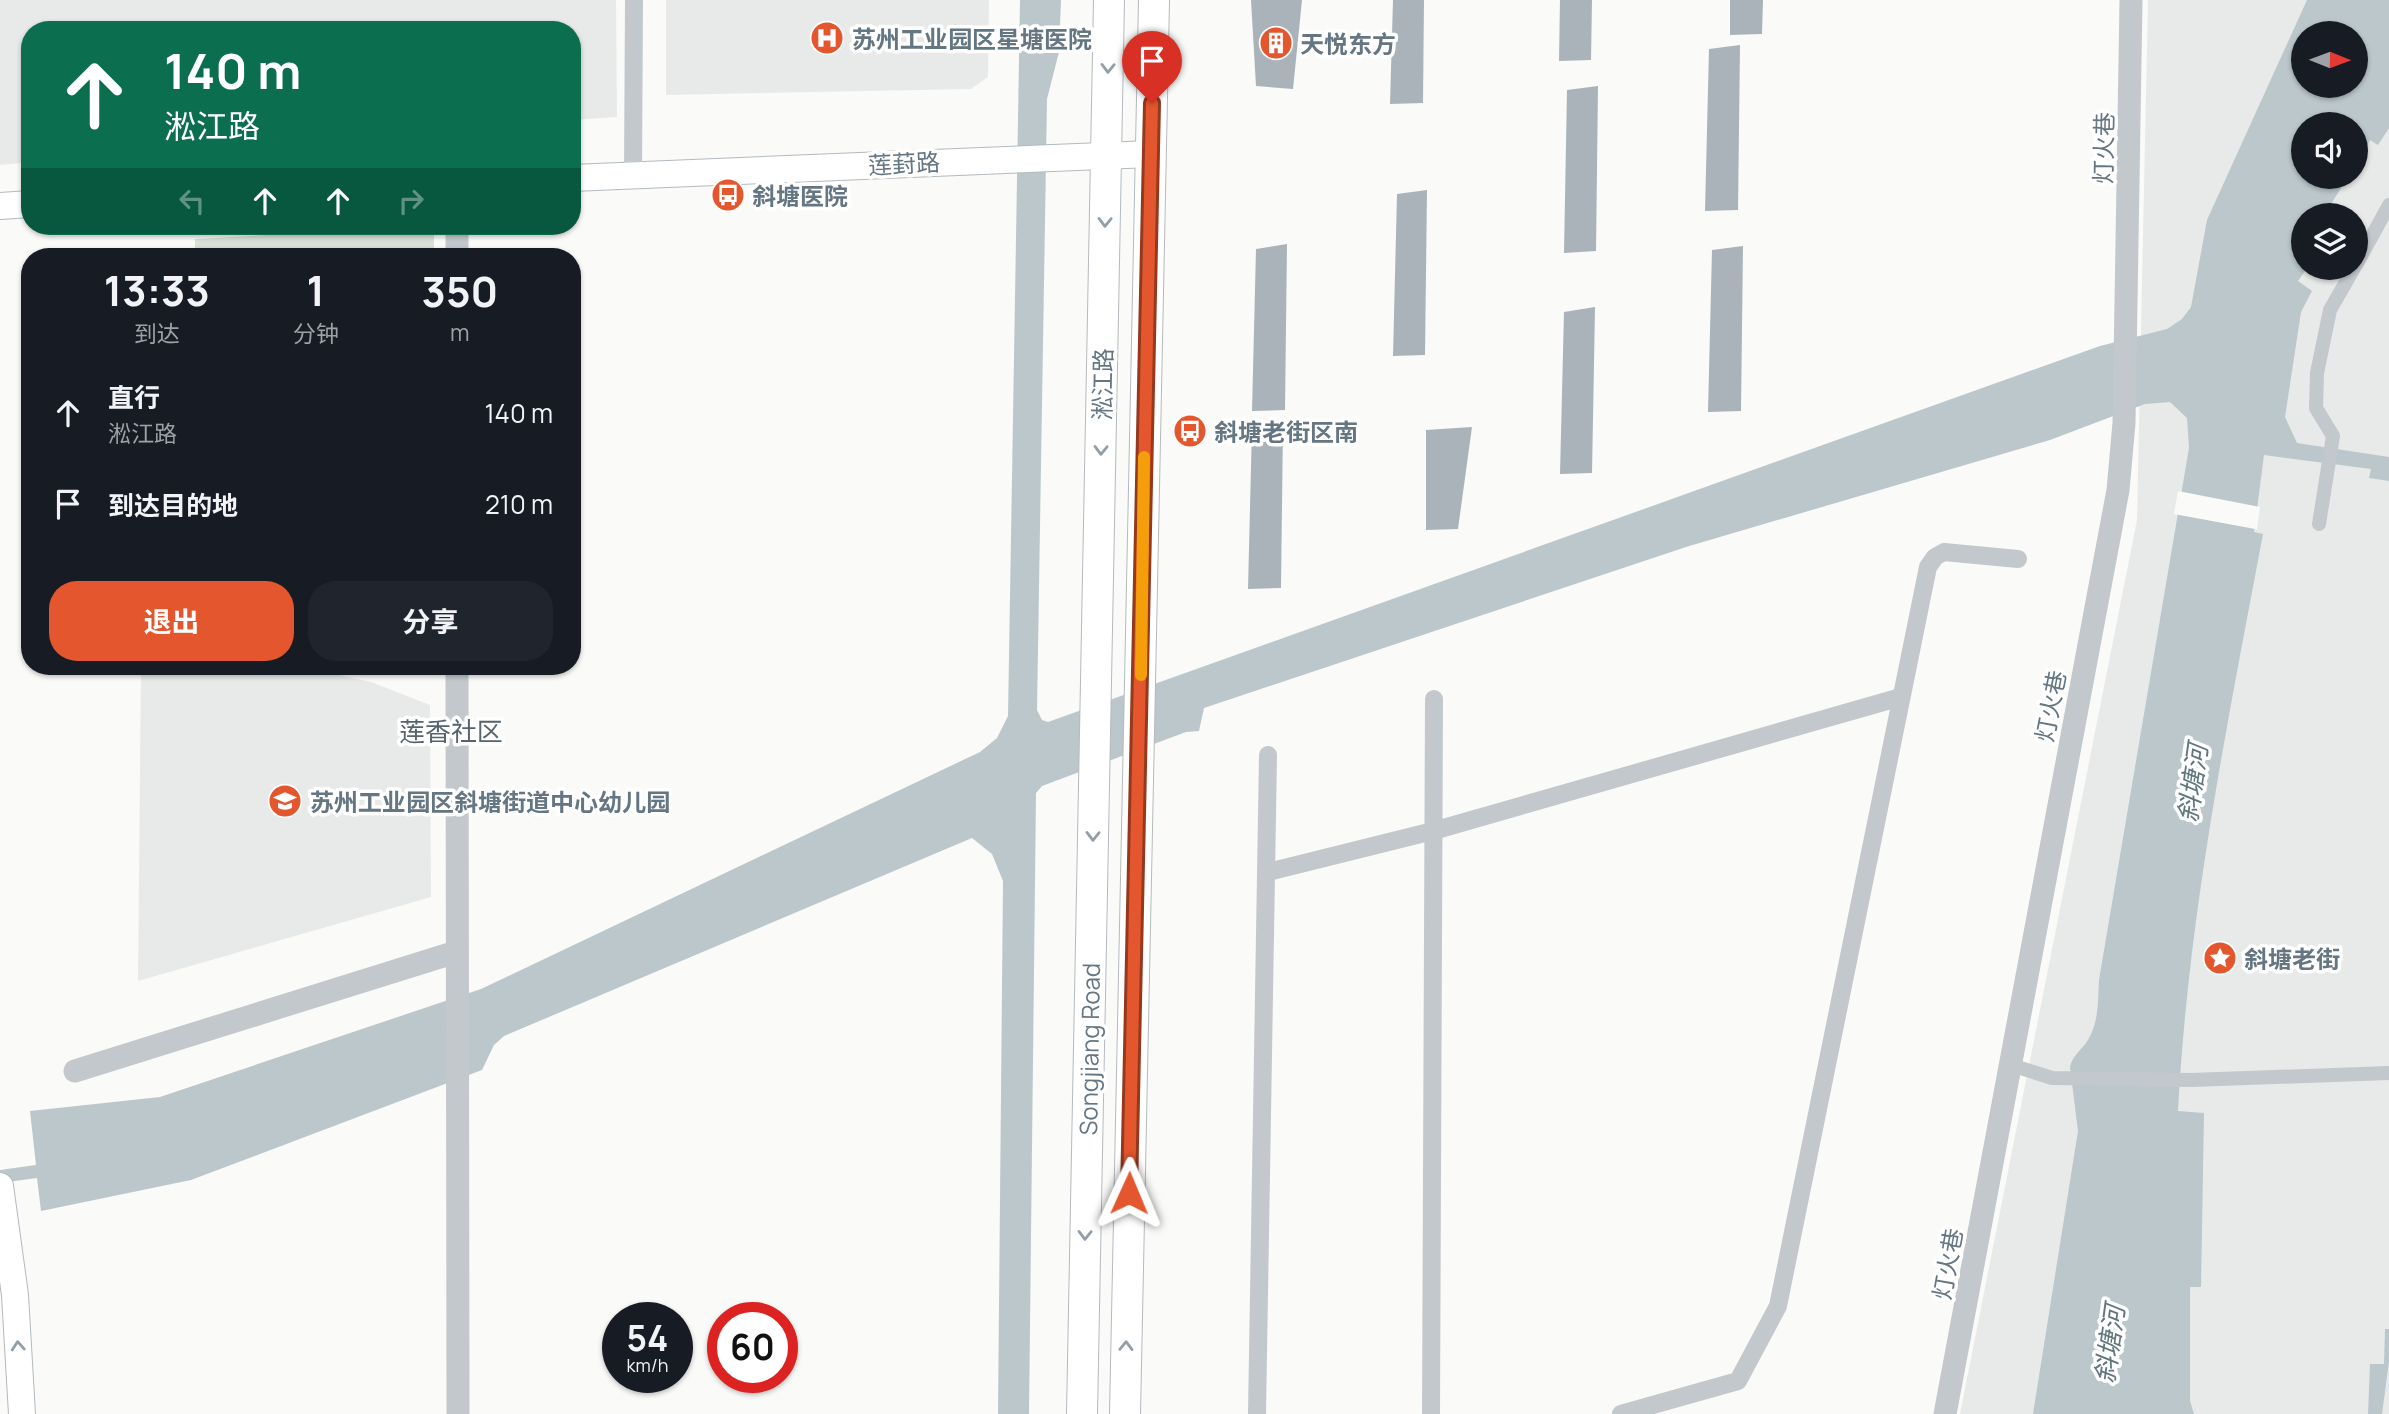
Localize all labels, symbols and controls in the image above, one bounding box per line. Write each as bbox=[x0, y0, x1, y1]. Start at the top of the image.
hospital icon: 苏州工业园区星塘医院 bbox=[808, 19, 846, 57]
north arrow bbox=[2291, 21, 2368, 98]
map controls bbox=[2291, 21, 2368, 280]
place label: 苏州工业园区星塘医院 bbox=[852, 22, 1092, 55]
building icon: 天悦东方 bbox=[1257, 24, 1295, 62]
place label: 天悦东方 bbox=[1300, 27, 1396, 60]
pin bbox=[1122, 31, 1182, 103]
text: 140 m bbox=[164, 37, 301, 104]
icon: arrive bbox=[1133, 42, 1171, 80]
icon: ahead bbox=[49, 49, 140, 140]
one-way arrow bbox=[1100, 63, 1116, 74]
text: 淞江路 bbox=[164, 104, 260, 148]
street label: 灯火巷 bbox=[2086, 112, 2120, 184]
button: sound bbox=[2291, 112, 2368, 189]
street label: 莲葑路 bbox=[867, 145, 941, 181]
bus stop icon: 斜塘医院 bbox=[709, 176, 747, 214]
place label: 斜塘医院 bbox=[752, 179, 848, 212]
icon: left bbox=[173, 182, 211, 220]
icon: ahead bbox=[246, 182, 284, 220]
icon: ahead bbox=[319, 182, 357, 220]
icon: right bbox=[392, 182, 430, 220]
button: layers bbox=[2291, 203, 2368, 280]
one-way arrow bbox=[1098, 217, 1113, 228]
text: 13:33 bbox=[104, 261, 210, 319]
text: 1 bbox=[306, 261, 325, 319]
text: 350 bbox=[422, 262, 498, 320]
text: m bbox=[450, 316, 470, 348]
text: 到达 bbox=[134, 317, 180, 349]
text: 分钟 bbox=[293, 317, 339, 349]
street label: 淞江路 bbox=[1085, 348, 1119, 420]
text: 直行 bbox=[108, 379, 160, 415]
icon: ahead bbox=[49, 394, 87, 432]
text: 140 m bbox=[484, 395, 553, 431]
bus stop icon: 斜塘老街区南 bbox=[1171, 412, 1209, 450]
place label: 斜塘老街区南 bbox=[1214, 415, 1358, 448]
text: 淞江路 bbox=[108, 417, 177, 449]
one-way arrow bbox=[1093, 445, 1109, 456]
icon: arrive bbox=[49, 485, 87, 523]
text: 210 m bbox=[485, 486, 553, 522]
text: 到达目的地 bbox=[108, 487, 238, 523]
button: 退出 bbox=[49, 581, 294, 661]
button: 分享 bbox=[308, 581, 553, 661]
street label: 灯火巷 bbox=[2027, 668, 2073, 744]
district label: 莲香社区 bbox=[399, 713, 503, 749]
water label: 斜塘河 bbox=[2169, 737, 2216, 824]
school or university icon: 苏州工业园区斜塘街道中心幼儿园 bbox=[266, 782, 304, 820]
place label: 苏州工业园区斜塘街道中心幼儿园 bbox=[310, 785, 670, 818]
one-way arrow bbox=[1085, 832, 1101, 842]
place icon: 斜塘老街 bbox=[2201, 939, 2239, 977]
place label: 斜塘老街 bbox=[2244, 942, 2340, 975]
street label: Songjiang Road bbox=[1071, 962, 1107, 1136]
position arrow bbox=[1092, 1156, 1166, 1230]
street label: 灯火巷 bbox=[1924, 1226, 1970, 1302]
one-way arrow bbox=[1077, 1231, 1093, 1241]
water label: 斜塘河 bbox=[2086, 1298, 2133, 1385]
speed limit sign: 60 bbox=[707, 1302, 798, 1393]
text: 54 bbox=[627, 1314, 668, 1362]
one-way arrow bbox=[11, 1340, 26, 1351]
one-way arrow bbox=[1119, 1340, 1134, 1351]
text: km/h bbox=[627, 1353, 668, 1377]

